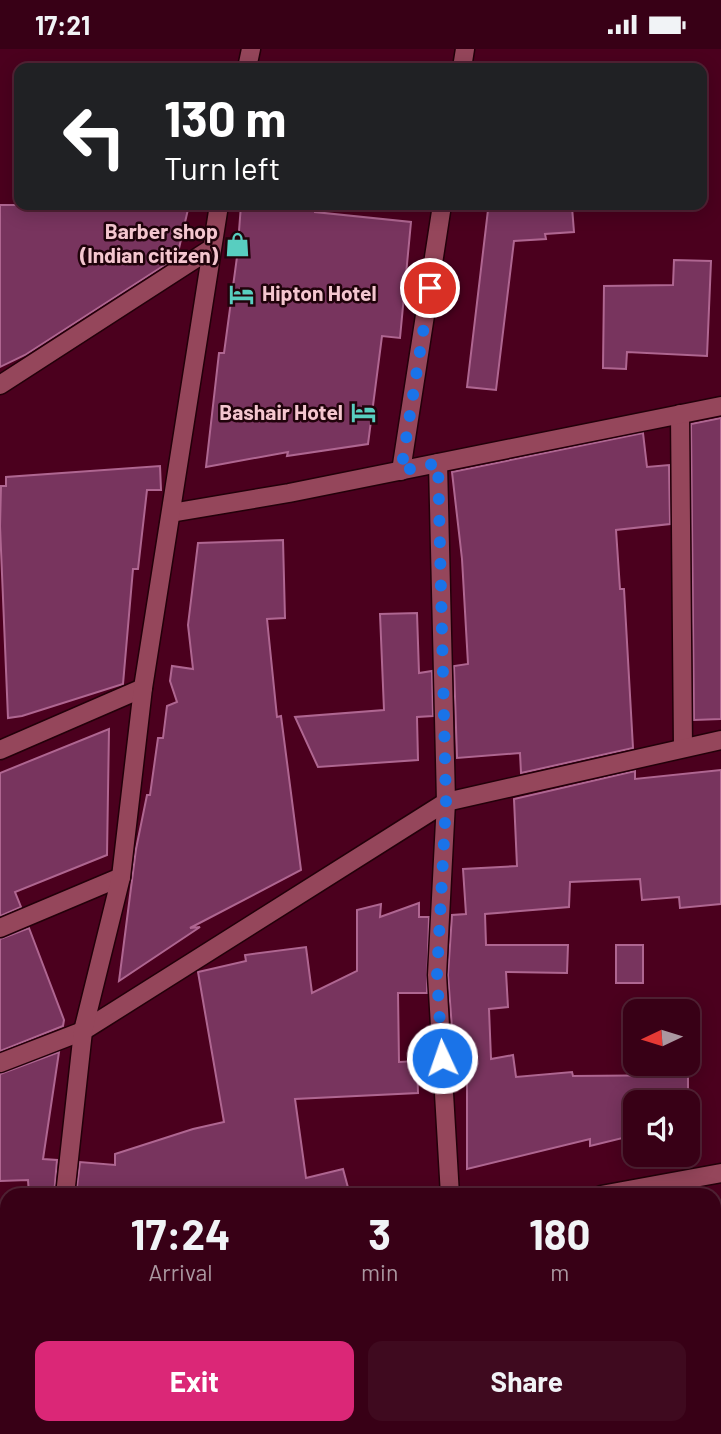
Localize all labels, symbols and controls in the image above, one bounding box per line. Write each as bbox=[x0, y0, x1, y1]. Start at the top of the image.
text: 17:21 bbox=[35, 9, 90, 40]
text: 130 m bbox=[164, 88, 286, 147]
icon: left bbox=[49, 91, 140, 182]
text: Turn left bbox=[164, 148, 281, 186]
place label: Barber shop (Indian citizen) bbox=[79, 218, 219, 267]
shop icon: Barber shop (Indian citizen) bbox=[224, 230, 252, 258]
pin bbox=[400, 258, 460, 318]
icon: arrive bbox=[411, 269, 449, 307]
hotel icon: Hipton Hotel bbox=[228, 280, 256, 308]
place label: Hipton Hotel bbox=[262, 280, 377, 305]
place label: Bashair Hotel bbox=[219, 399, 343, 424]
hotel icon: Bashair Hotel bbox=[349, 399, 377, 427]
north arrow bbox=[623, 999, 700, 1076]
map controls bbox=[623, 999, 700, 1167]
position arrow bbox=[405, 1021, 479, 1095]
button: sound bbox=[623, 1090, 700, 1167]
text: 17:24 bbox=[131, 1208, 230, 1258]
text: 3 bbox=[368, 1208, 391, 1258]
text: 180 bbox=[529, 1208, 590, 1258]
text: Arrival bbox=[148, 1258, 213, 1286]
text: min bbox=[361, 1258, 398, 1286]
text: m bbox=[550, 1258, 569, 1286]
button: Exit bbox=[35, 1341, 354, 1421]
button: Share bbox=[368, 1341, 686, 1421]

